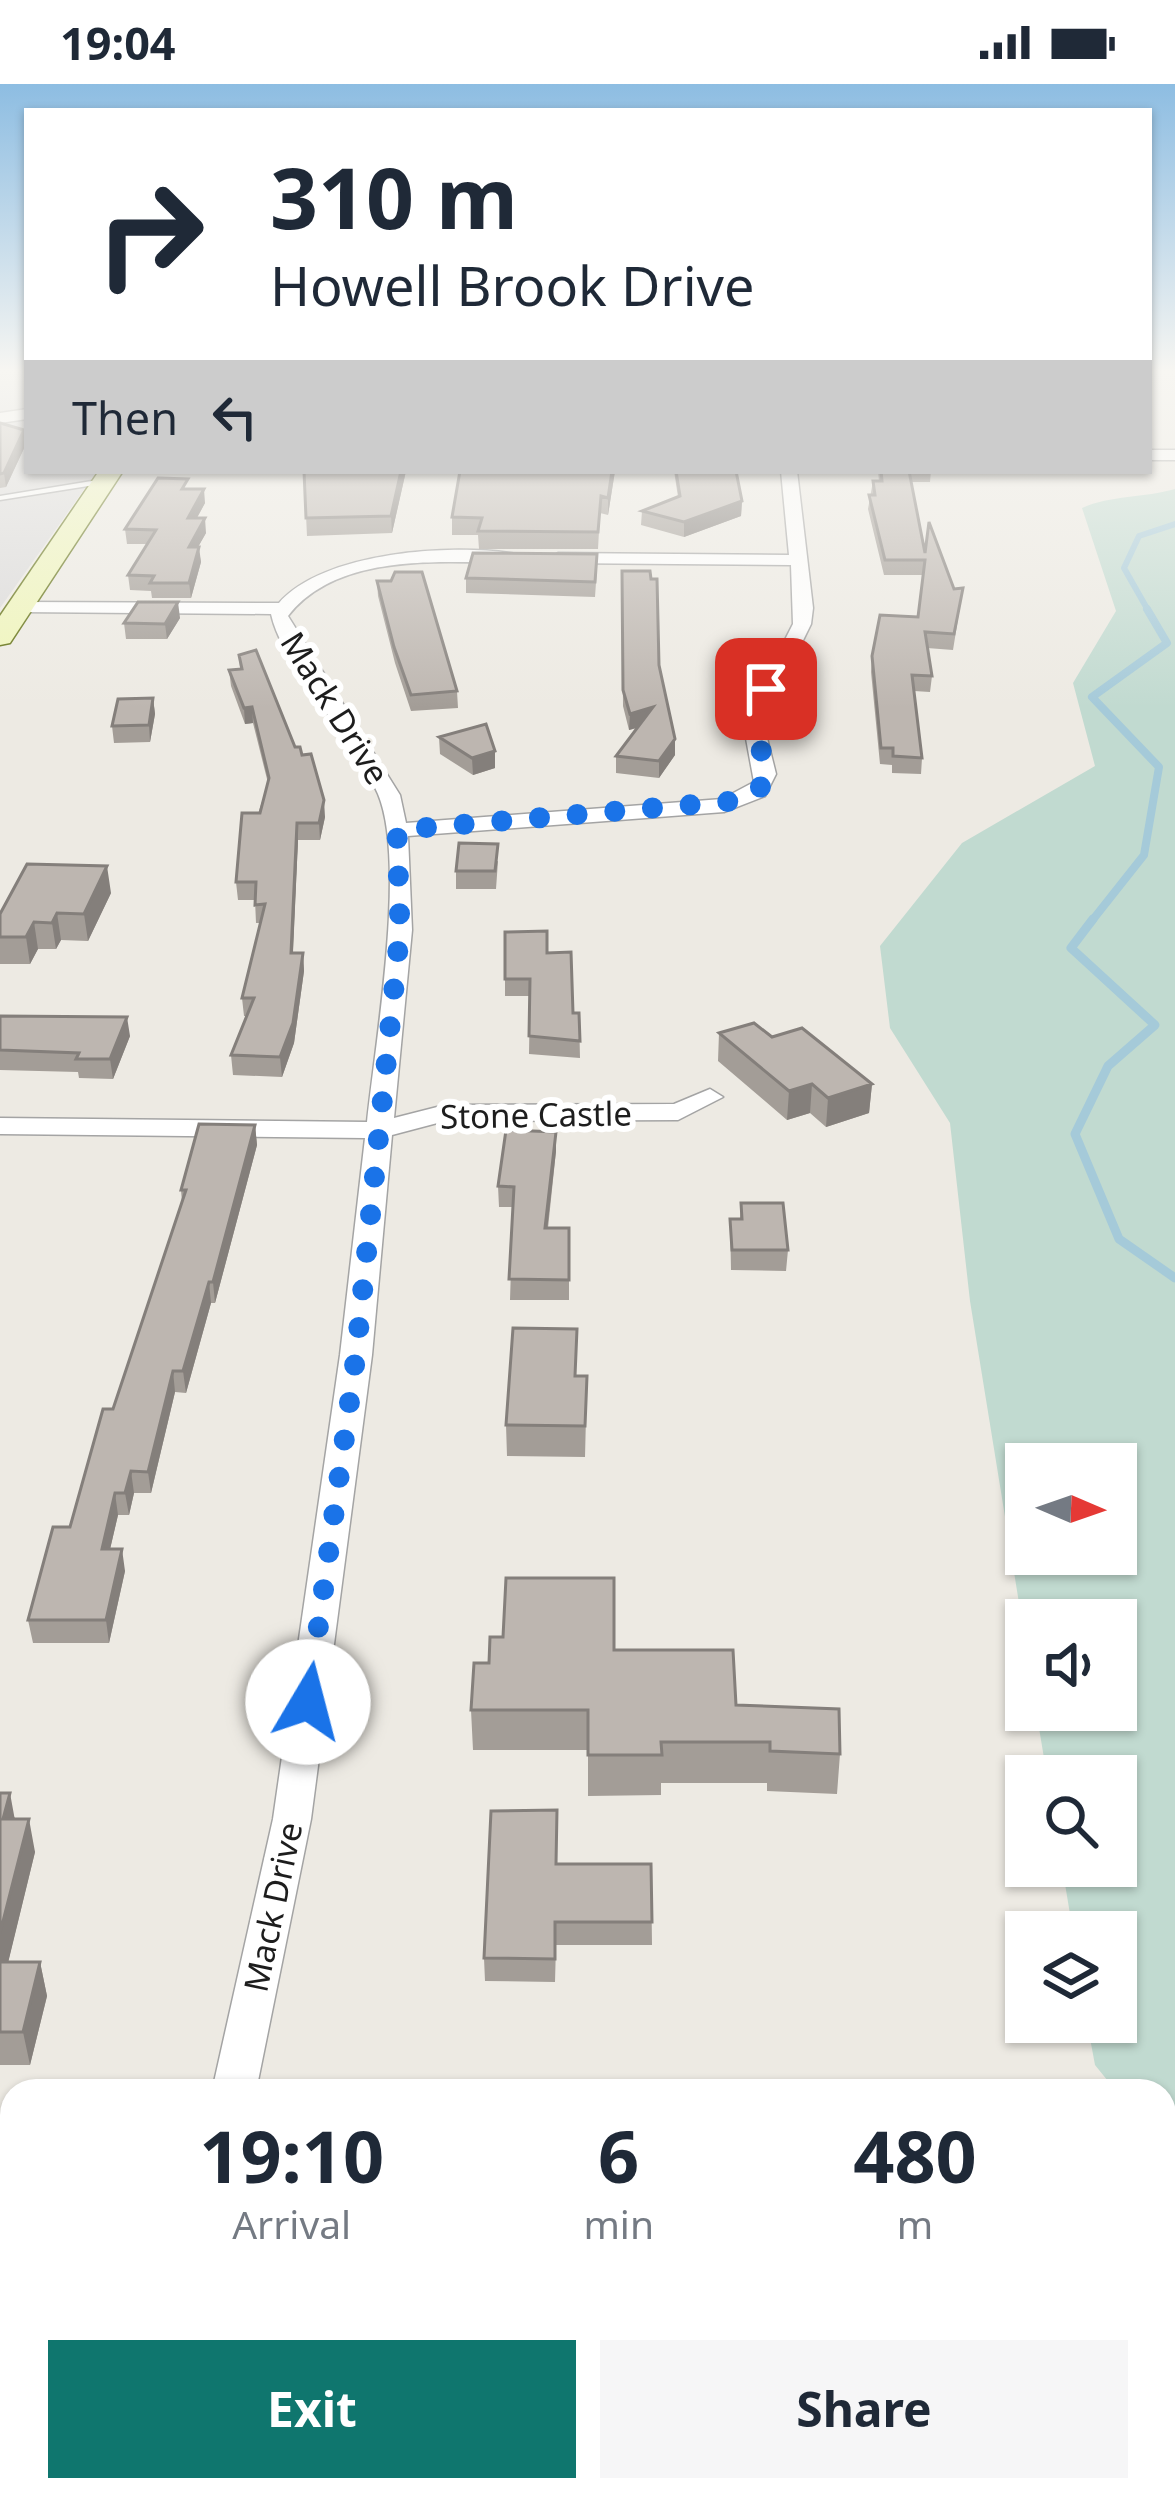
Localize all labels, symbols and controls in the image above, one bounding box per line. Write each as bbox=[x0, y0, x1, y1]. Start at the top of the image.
text: 19:04 bbox=[60, 12, 176, 73]
text: 310 m bbox=[270, 139, 518, 254]
icon: right bbox=[72, 156, 228, 312]
text: Howell Brook Drive bbox=[270, 248, 755, 322]
icon: left bbox=[202, 384, 268, 450]
text: Then bbox=[72, 387, 178, 448]
street label: Mack Drive bbox=[271, 623, 400, 793]
pin bbox=[715, 638, 817, 740]
icon: arrive bbox=[733, 656, 799, 722]
street label: Stone Castle bbox=[440, 1090, 632, 1139]
north arrow bbox=[1005, 1443, 1137, 1575]
map controls bbox=[1005, 1443, 1137, 2043]
button: sound bbox=[1005, 1599, 1137, 1731]
position arrow bbox=[245, 1639, 371, 1765]
button: search bbox=[1005, 1755, 1137, 1887]
street label: Mack Drive bbox=[233, 1818, 312, 1996]
button: layers bbox=[1005, 1911, 1137, 2043]
text: 19:10 bbox=[199, 2106, 384, 2204]
text: 6 bbox=[598, 2106, 639, 2204]
text: 480 bbox=[853, 2106, 977, 2204]
text: Arrival bbox=[232, 2197, 351, 2250]
text: min bbox=[583, 2197, 654, 2250]
text: m bbox=[897, 2197, 933, 2250]
button: Exit bbox=[48, 2340, 576, 2478]
button: Share bbox=[600, 2340, 1128, 2478]

